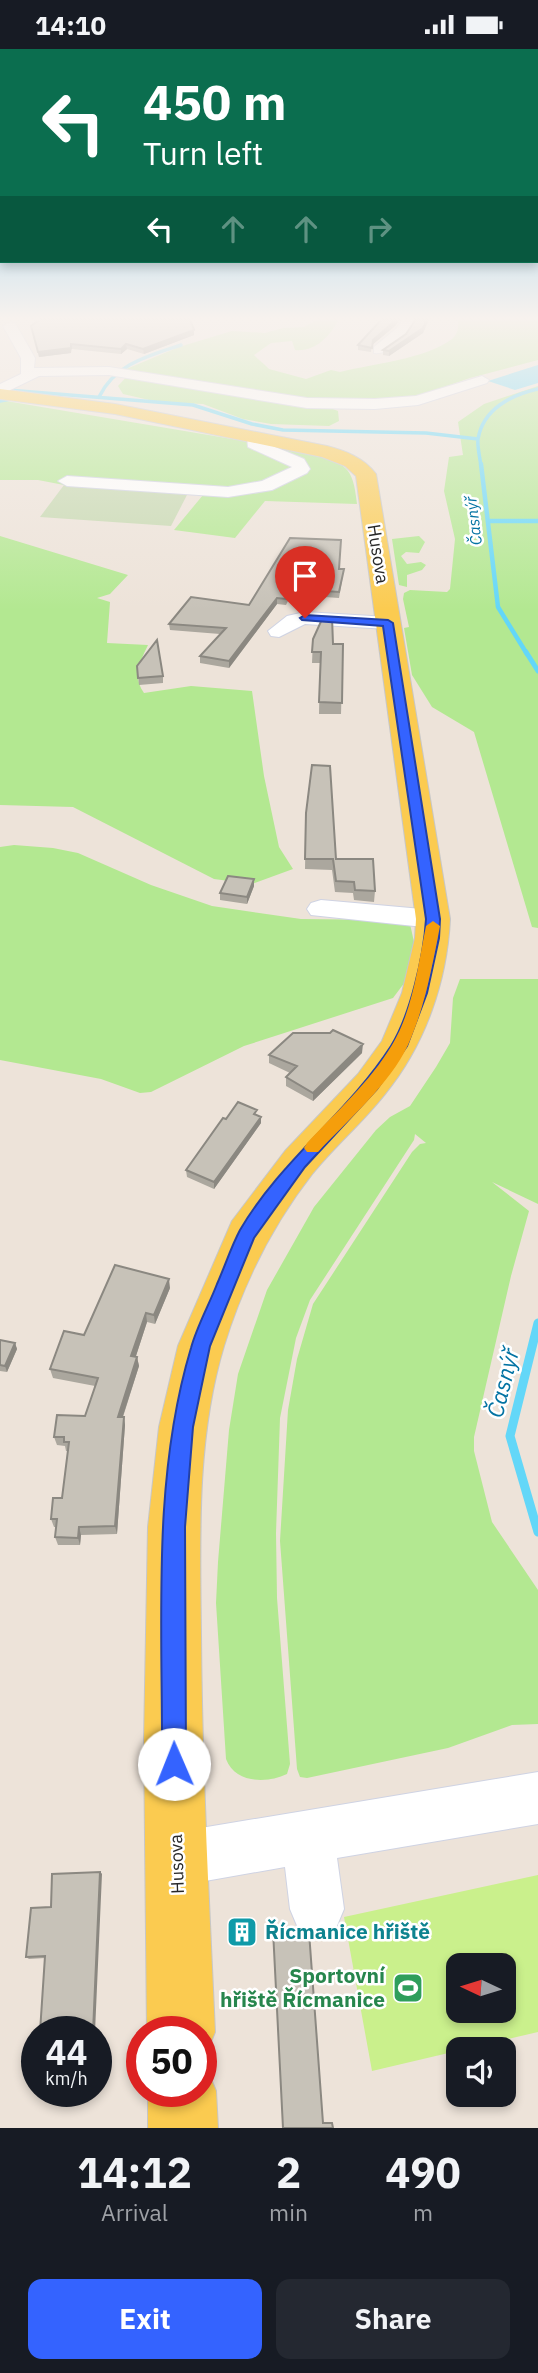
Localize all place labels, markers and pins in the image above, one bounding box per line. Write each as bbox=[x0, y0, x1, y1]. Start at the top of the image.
pin bbox=[275, 546, 335, 618]
building icon: Řícmanice hřiště bbox=[225, 1915, 259, 1949]
place label: Řícmanice hřiště bbox=[265, 1917, 430, 1945]
place label: Sportovní hřiště Řícmanice bbox=[220, 1961, 386, 2013]
sports icon: Sportovní hřiště Řícmanice bbox=[391, 1971, 425, 2005]

